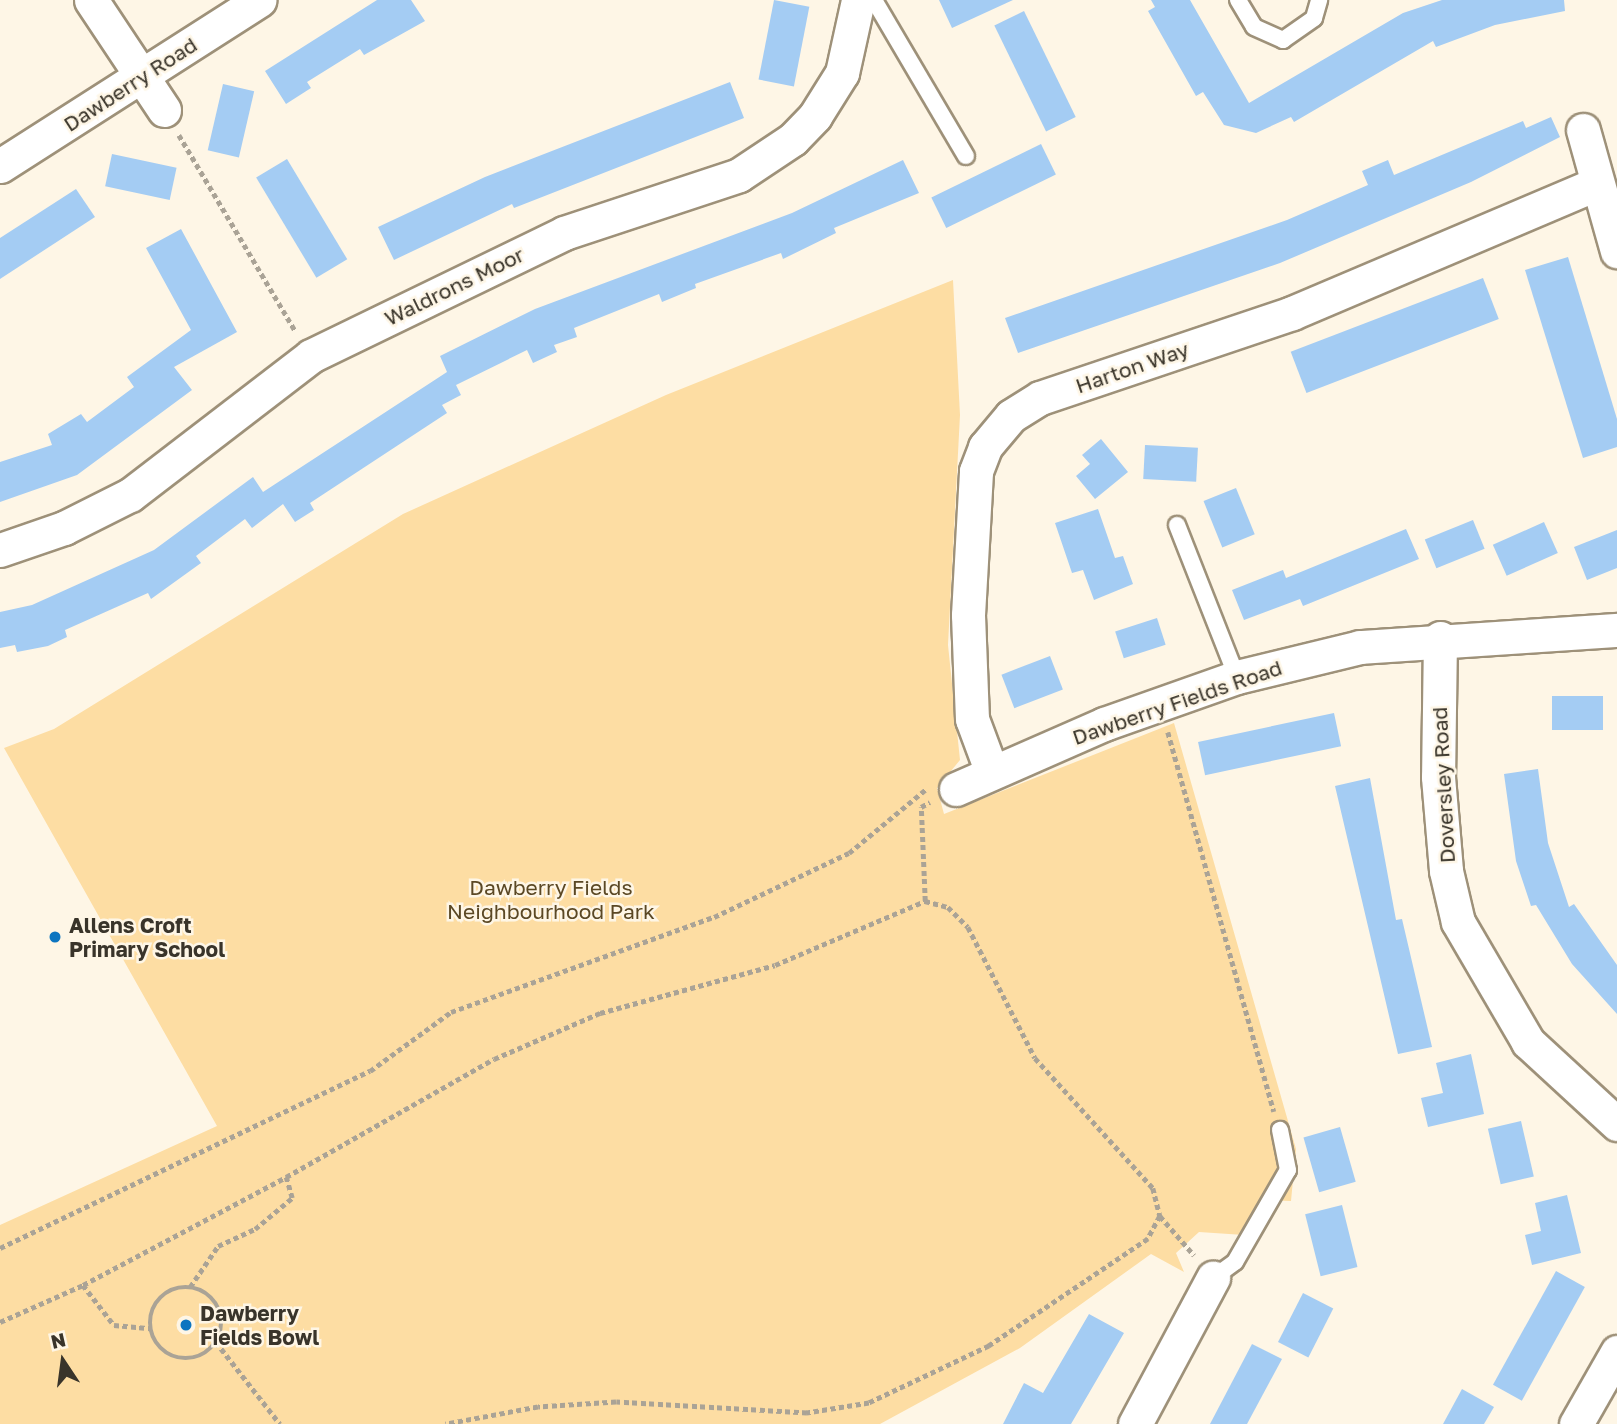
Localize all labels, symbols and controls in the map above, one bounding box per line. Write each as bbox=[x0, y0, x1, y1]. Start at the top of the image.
street label: Dawberry Road bbox=[59, 32, 201, 136]
street label: Waldrons Moor bbox=[380, 241, 528, 331]
street label: Harton Way bbox=[1072, 336, 1192, 398]
street label: Dawberry Fields Road bbox=[1069, 654, 1285, 750]
street label: Doversley Road bbox=[1426, 706, 1460, 864]
park label: Dawberry Fields Neighbourhood Park bbox=[447, 874, 655, 924]
place label: Allens Croft Primary School bbox=[69, 912, 225, 962]
marker: Allens Croft Primary School bbox=[47, 929, 63, 945]
place label: Dawberry Fields Bowl bbox=[200, 1300, 319, 1350]
marker: Dawberry Fields Bowl bbox=[178, 1317, 194, 1333]
north arrow bbox=[28, 1326, 98, 1396]
text: N bbox=[49, 1327, 68, 1353]

